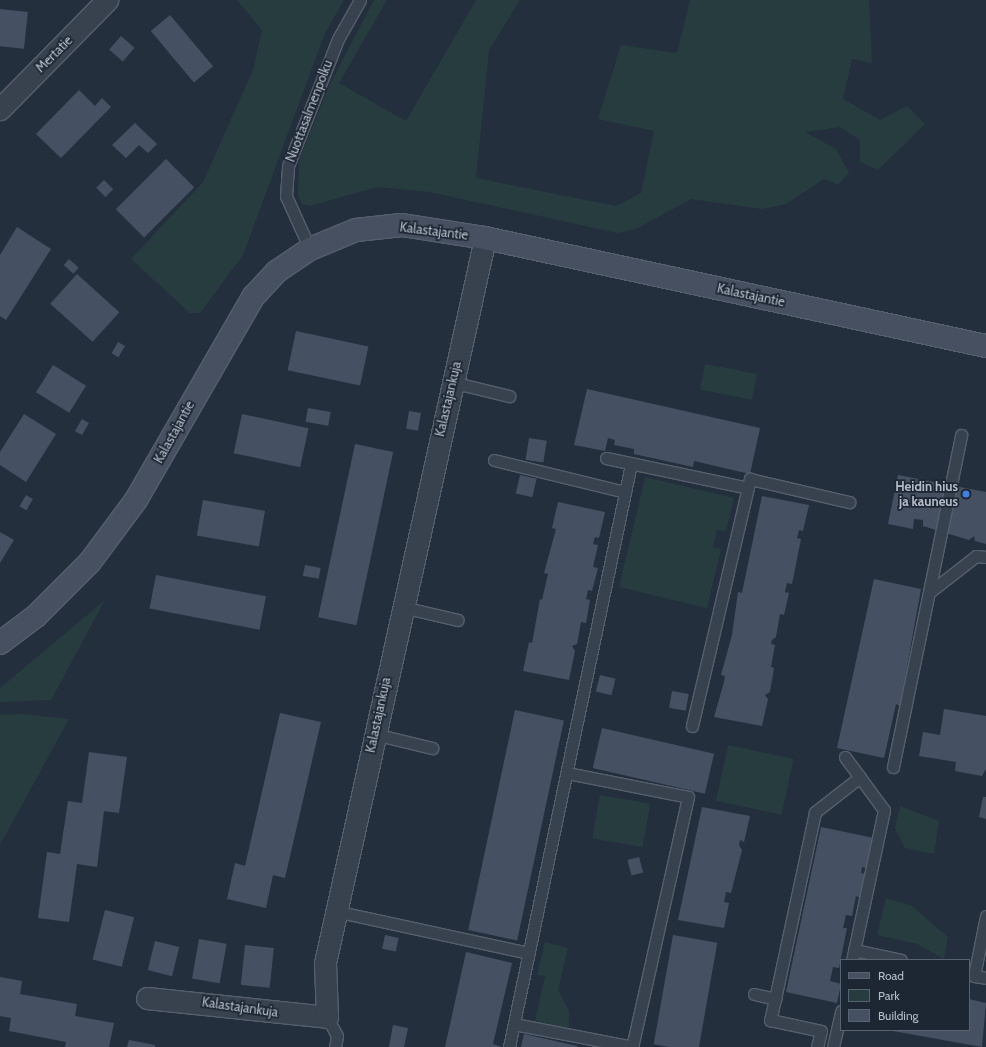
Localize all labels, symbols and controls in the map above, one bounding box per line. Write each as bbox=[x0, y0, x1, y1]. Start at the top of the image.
street label: Mertatie bbox=[32, 32, 76, 76]
street label: Nuottasalmenpolku bbox=[282, 58, 336, 164]
street label: Kalastajantie bbox=[399, 219, 469, 243]
street label: Kalastajantie bbox=[716, 280, 786, 310]
street label: Kalastajankuja bbox=[432, 360, 464, 438]
street label: Kalastajantie bbox=[150, 398, 198, 466]
place label: Heidin hius ja kauneus bbox=[895, 479, 958, 510]
marker: Heidin hius ja kauneus bbox=[961, 489, 971, 499]
street label: Kalastajankuja bbox=[362, 676, 394, 754]
legend bbox=[840, 959, 970, 1031]
text: Road bbox=[878, 968, 904, 983]
text: Park bbox=[878, 988, 900, 1003]
street label: Kalastajankuja bbox=[201, 994, 279, 1020]
text: Building bbox=[878, 1008, 919, 1023]

